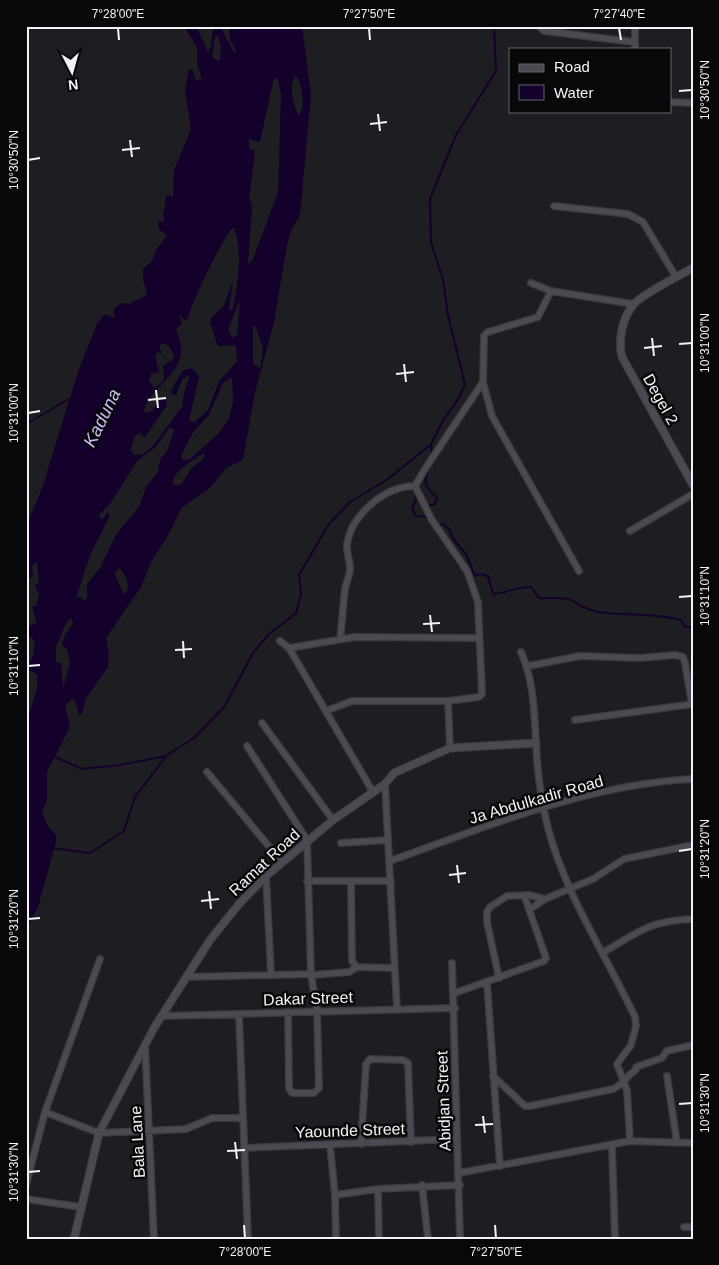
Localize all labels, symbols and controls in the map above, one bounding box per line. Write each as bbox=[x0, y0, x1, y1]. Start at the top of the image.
text: 7°28'00"E bbox=[92, 7, 144, 21]
text: 7°27'50"E bbox=[343, 7, 395, 21]
text: 7°27'40"E bbox=[593, 7, 645, 21]
north arrow bbox=[48, 48, 98, 98]
legend bbox=[509, 48, 672, 112]
text: Road bbox=[554, 58, 590, 75]
text: 10°30'50"N bbox=[698, 60, 712, 120]
text: N bbox=[67, 76, 79, 93]
text: Water bbox=[554, 84, 593, 101]
text: 10°30'50"N bbox=[7, 130, 21, 190]
text: 10°31'00"N bbox=[698, 313, 712, 373]
street label: Degel 2 bbox=[640, 371, 681, 428]
text: 10°31'00"N bbox=[7, 383, 21, 443]
water label: Kaduna bbox=[79, 386, 125, 450]
text: 10°31'10"N bbox=[698, 566, 712, 626]
text: 10°31'10"N bbox=[7, 636, 21, 696]
street label: Ja Abdulkadir Road bbox=[467, 772, 605, 827]
text: 10°31'20"N bbox=[698, 819, 712, 879]
street label: Ramat Road bbox=[226, 826, 303, 899]
text: 10°31'20"N bbox=[7, 889, 21, 949]
street label: Dakar Street bbox=[263, 988, 354, 1009]
street label: Abidjan Street bbox=[433, 1050, 454, 1152]
text: 10°31'30"N bbox=[698, 1073, 712, 1133]
street label: Bala Lane bbox=[127, 1105, 148, 1178]
street label: Yaounde Street bbox=[295, 1120, 406, 1141]
text: 10°31'30"N bbox=[7, 1142, 21, 1202]
text: 7°28'00"E bbox=[219, 1245, 271, 1259]
text: 7°27'50"E bbox=[470, 1245, 522, 1259]

